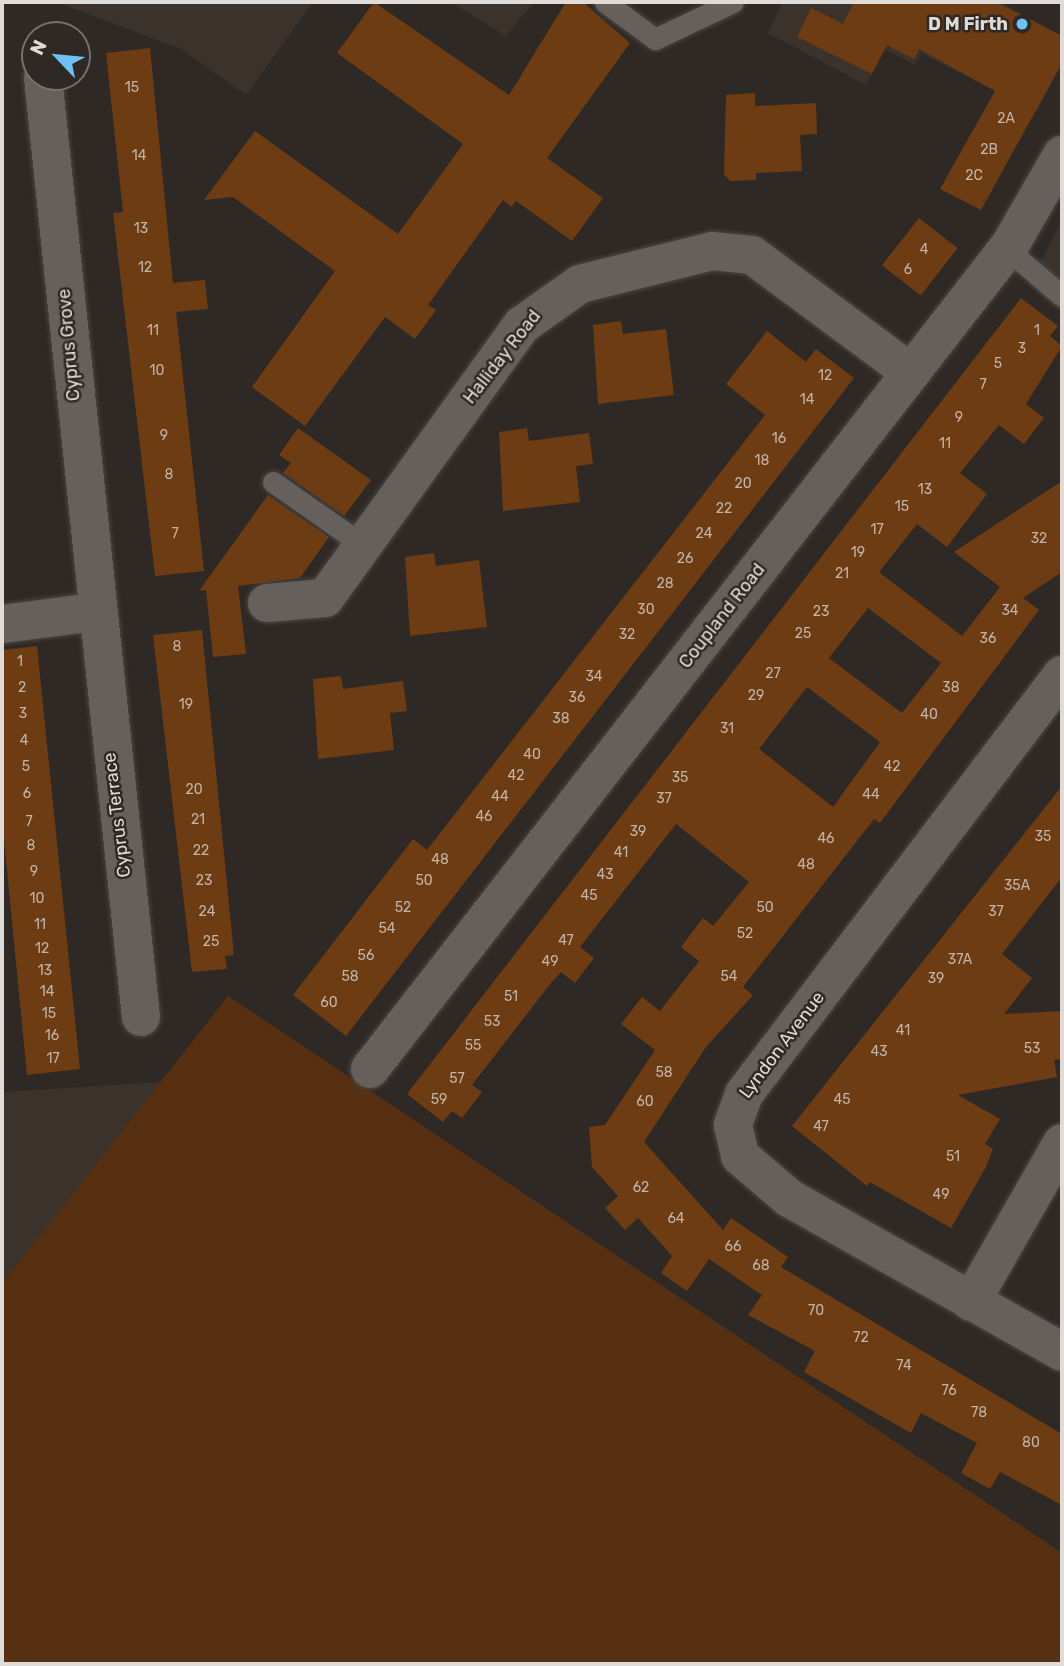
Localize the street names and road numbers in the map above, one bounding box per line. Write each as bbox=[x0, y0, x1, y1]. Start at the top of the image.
street label: Cyprus Grove bbox=[53, 288, 85, 402]
street label: Halliday Road bbox=[459, 306, 545, 408]
street label: Coupland Road bbox=[674, 559, 770, 673]
street label: Cyprus Terrace bbox=[99, 751, 135, 879]
street label: Lyndon Avenue bbox=[735, 987, 829, 1103]

